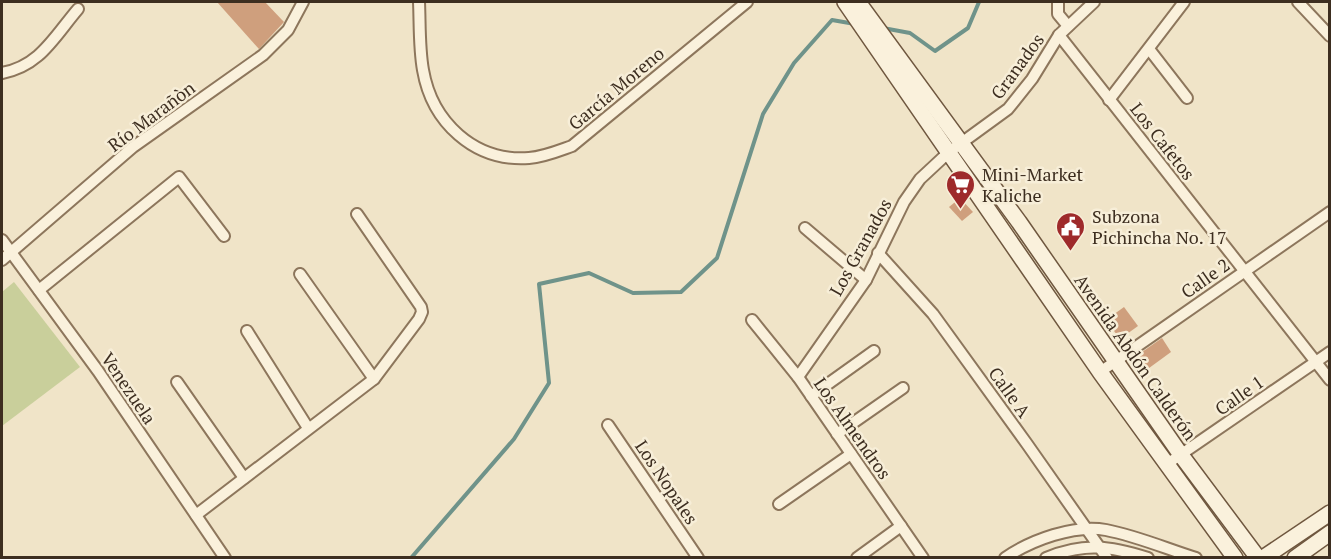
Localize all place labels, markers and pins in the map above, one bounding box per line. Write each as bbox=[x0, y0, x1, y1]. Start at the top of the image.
place label: Mini-Market Kaliche bbox=[982, 162, 1084, 207]
supermarket icon: Mini-Market Kaliche bbox=[945, 168, 977, 210]
place label: Subzona Pichincha No. 17 bbox=[1092, 204, 1227, 249]
public building icon: Subzona Pichincha No. 17 bbox=[1055, 210, 1087, 252]

